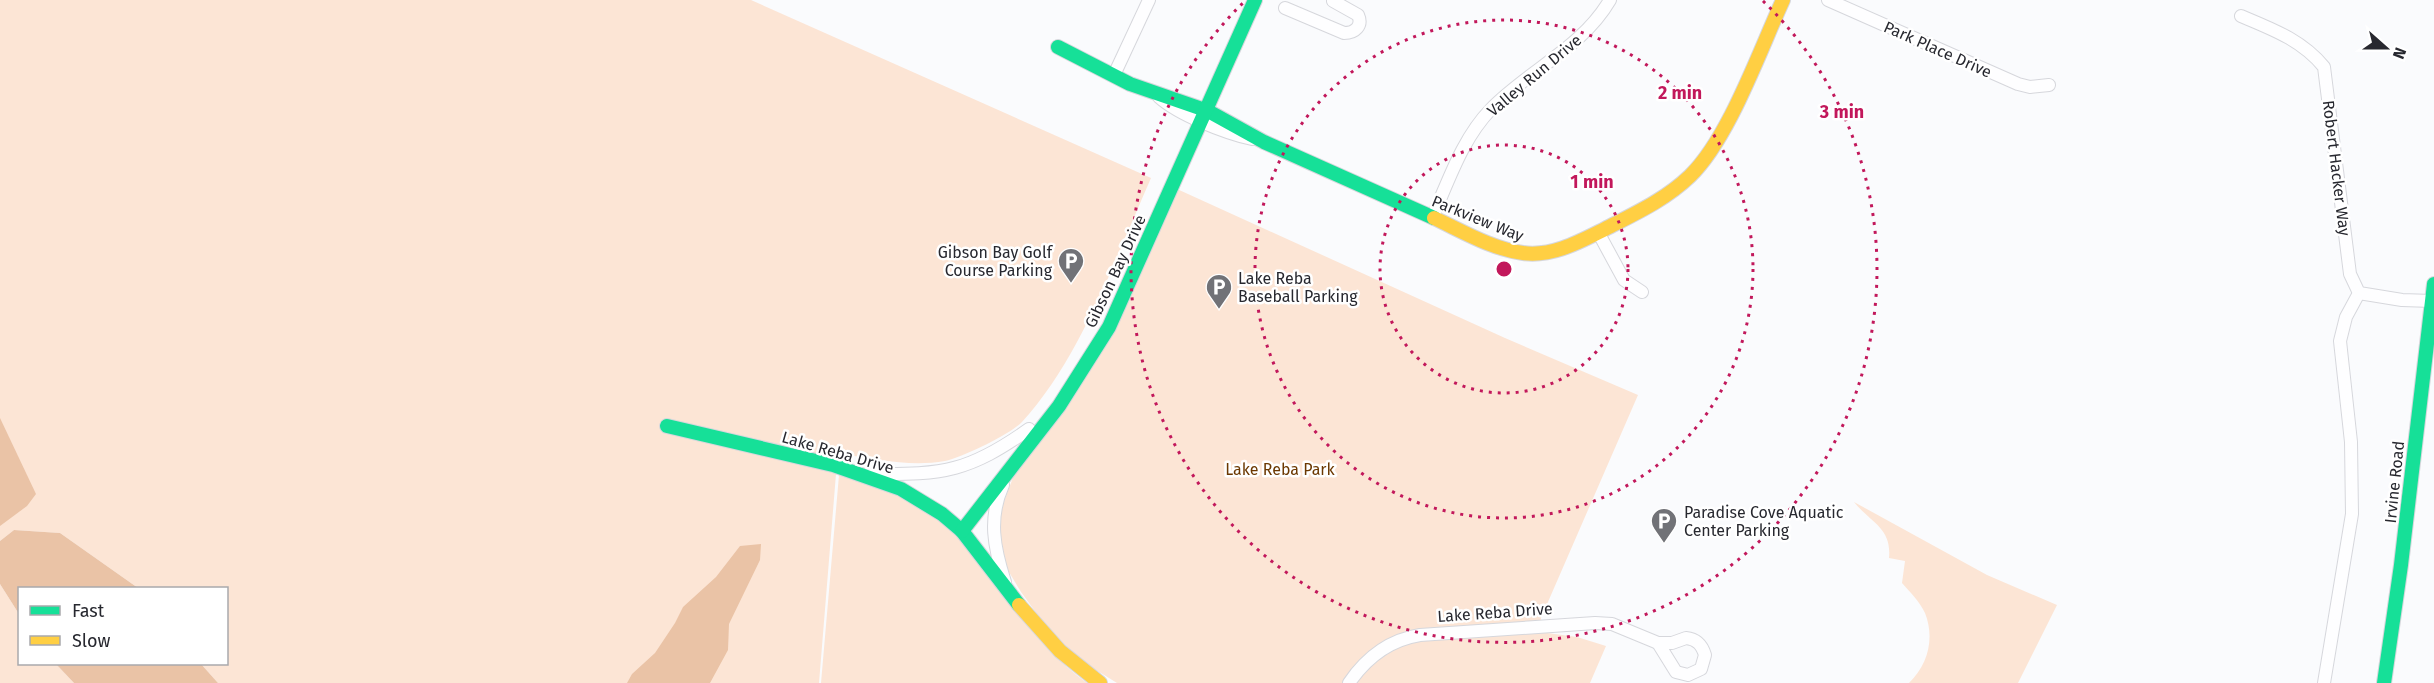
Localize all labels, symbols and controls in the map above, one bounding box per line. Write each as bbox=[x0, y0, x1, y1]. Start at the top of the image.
street label: Park Place Drive bbox=[1881, 17, 1995, 82]
north arrow bbox=[2356, 18, 2416, 78]
street label: Valley Run Drive bbox=[1483, 31, 1585, 120]
text: N bbox=[2389, 45, 2410, 62]
text: 2 min bbox=[1658, 82, 1702, 104]
street label: Robert Hacker Way bbox=[2319, 99, 2354, 237]
text: 3 min bbox=[1819, 101, 1864, 123]
text: 1 min bbox=[1570, 171, 1614, 193]
street label: Parkview Way bbox=[1429, 191, 1527, 246]
street label: Gibson Bay Drive bbox=[1081, 212, 1150, 331]
place label: Gibson Bay Golf Course Parking bbox=[938, 243, 1054, 280]
parking icon: Gibson Bay Golf Course Parking bbox=[1056, 246, 1086, 284]
centre of rings bbox=[1494, 259, 1514, 279]
place label: Lake Reba Baseball Parking bbox=[1238, 269, 1358, 306]
parking icon: Lake Reba Baseball Parking bbox=[1204, 272, 1234, 310]
street label: Lake Reba Drive bbox=[780, 427, 896, 478]
street label: Irvine Road bbox=[2381, 440, 2408, 524]
park label: Lake Reba Park bbox=[1225, 460, 1336, 479]
place label: Paradise Cove Aquatic Center Parking bbox=[1684, 503, 1844, 540]
parking icon: Paradise Cove Aquatic Center Parking bbox=[1649, 506, 1679, 544]
legend bbox=[18, 587, 228, 665]
street label: Lake Reba Drive bbox=[1437, 599, 1553, 626]
text: Fast bbox=[72, 600, 105, 622]
text: Slow bbox=[72, 630, 111, 652]

